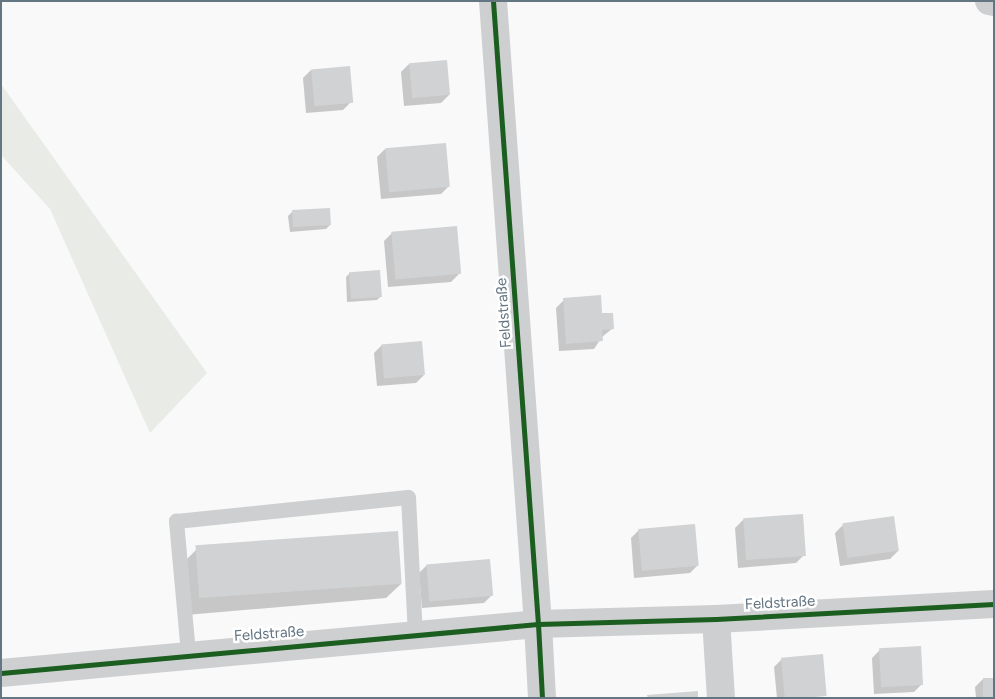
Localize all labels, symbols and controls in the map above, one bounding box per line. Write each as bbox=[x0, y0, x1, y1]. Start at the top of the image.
street label: Feldstraße bbox=[493, 277, 515, 349]
street label: Feldstraße bbox=[744, 592, 816, 614]
street label: Feldstraße bbox=[233, 623, 305, 645]

